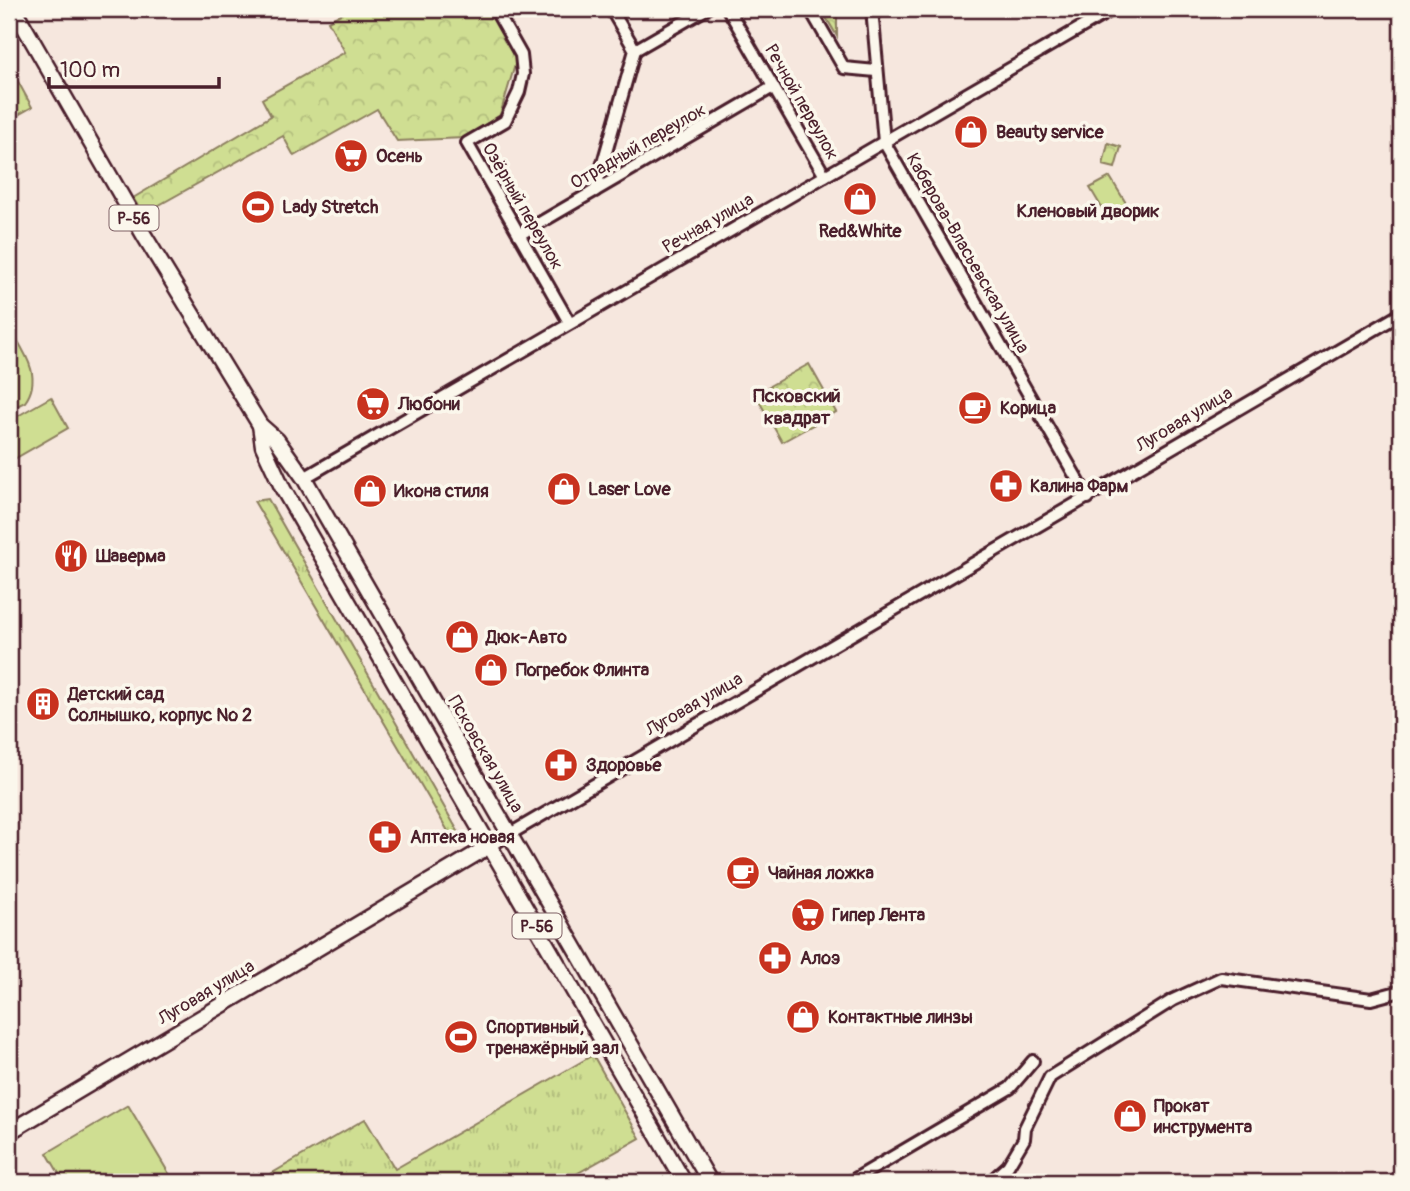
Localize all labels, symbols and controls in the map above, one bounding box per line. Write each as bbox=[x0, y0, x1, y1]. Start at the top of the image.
street label: Речной переулок bbox=[759, 40, 844, 164]
scale bar bbox=[49, 46, 219, 90]
text: 100 m bbox=[60, 57, 120, 84]
street label: Отрадный переулок bbox=[566, 98, 710, 195]
shop icon: Beauty service bbox=[952, 113, 990, 151]
place label: Beauty service bbox=[996, 121, 1105, 144]
supermarket icon: Осень bbox=[332, 137, 370, 175]
street label: Озёрный переулок bbox=[477, 139, 568, 274]
place label: Осень bbox=[376, 145, 423, 168]
street label: Каберова-Власьевская улица bbox=[901, 149, 1034, 358]
shop icon: Red&White bbox=[841, 180, 879, 218]
sports icon: Lady Stretch bbox=[239, 188, 277, 226]
street label: Речная улица bbox=[659, 188, 758, 259]
place label: Lady Stretch bbox=[282, 196, 379, 219]
district label: Кленовый дворик bbox=[1017, 199, 1160, 223]
road number: Р-56 bbox=[110, 206, 158, 230]
place label: Red&White bbox=[819, 220, 902, 243]
street label: Луговая улица bbox=[1131, 382, 1237, 458]
district label: Псковский квадрат bbox=[753, 384, 841, 430]
supermarket icon: Любони bbox=[354, 385, 392, 423]
cafe icon: Корица bbox=[956, 389, 994, 427]
place label: Любони bbox=[397, 393, 460, 416]
place label: Корица bbox=[1000, 397, 1057, 420]
pharmacy icon: Калина Фарм bbox=[987, 467, 1025, 505]
shop icon: Laser Love bbox=[545, 470, 583, 508]
shop icon: Икона стиля bbox=[351, 472, 389, 510]
place label: Калина Фарм bbox=[1030, 475, 1128, 498]
place label: Laser Love bbox=[588, 478, 672, 501]
place label: Икона стиля bbox=[394, 480, 489, 503]
restaurant icon: Шаверма bbox=[52, 537, 90, 575]
place label: Шаверма bbox=[95, 545, 166, 568]
shop icon: Дюк-Авто bbox=[443, 618, 481, 656]
place label: Дюк-Авто bbox=[485, 626, 567, 649]
shop icon: Погребок Флинта bbox=[472, 651, 510, 689]
place label: Погребок Флинта bbox=[516, 659, 650, 682]
street label: Луговая улица bbox=[641, 667, 747, 742]
place label: Детский сад Солнышко, корпус № 2 bbox=[67, 683, 252, 727]
building icon: Детский сад Солнышко, корпус № 2 bbox=[24, 685, 62, 723]
street label: Псковская улица bbox=[443, 691, 528, 817]
pharmacy icon: Здоровье bbox=[542, 746, 580, 784]
place label: Здоровье bbox=[586, 754, 663, 777]
pharmacy icon: Аптека новая bbox=[366, 818, 404, 856]
place label: Аптека новая bbox=[410, 826, 515, 849]
cafe icon: Чайная ложка bbox=[724, 854, 762, 892]
place label: Чайная ложка bbox=[768, 862, 874, 885]
supermarket icon: Гипер Лента bbox=[789, 896, 827, 934]
place label: Гипер Лента bbox=[832, 904, 926, 927]
road number: Р-56 bbox=[512, 914, 562, 938]
pharmacy icon: Алоэ bbox=[756, 939, 794, 977]
place label: Алоэ bbox=[800, 947, 841, 970]
street label: Луговая улица bbox=[153, 955, 259, 1031]
shop icon: Контактные линзы bbox=[784, 998, 822, 1036]
place label: Контактные линзы bbox=[828, 1006, 973, 1029]
place label: Спортивный, тренажёрный зал bbox=[486, 1016, 619, 1060]
sports icon: Спортивный, тренажёрный зал bbox=[442, 1018, 480, 1056]
place label: Прокат инструмента bbox=[1153, 1095, 1253, 1139]
shop icon: Прокат инструмента bbox=[1111, 1097, 1149, 1135]

